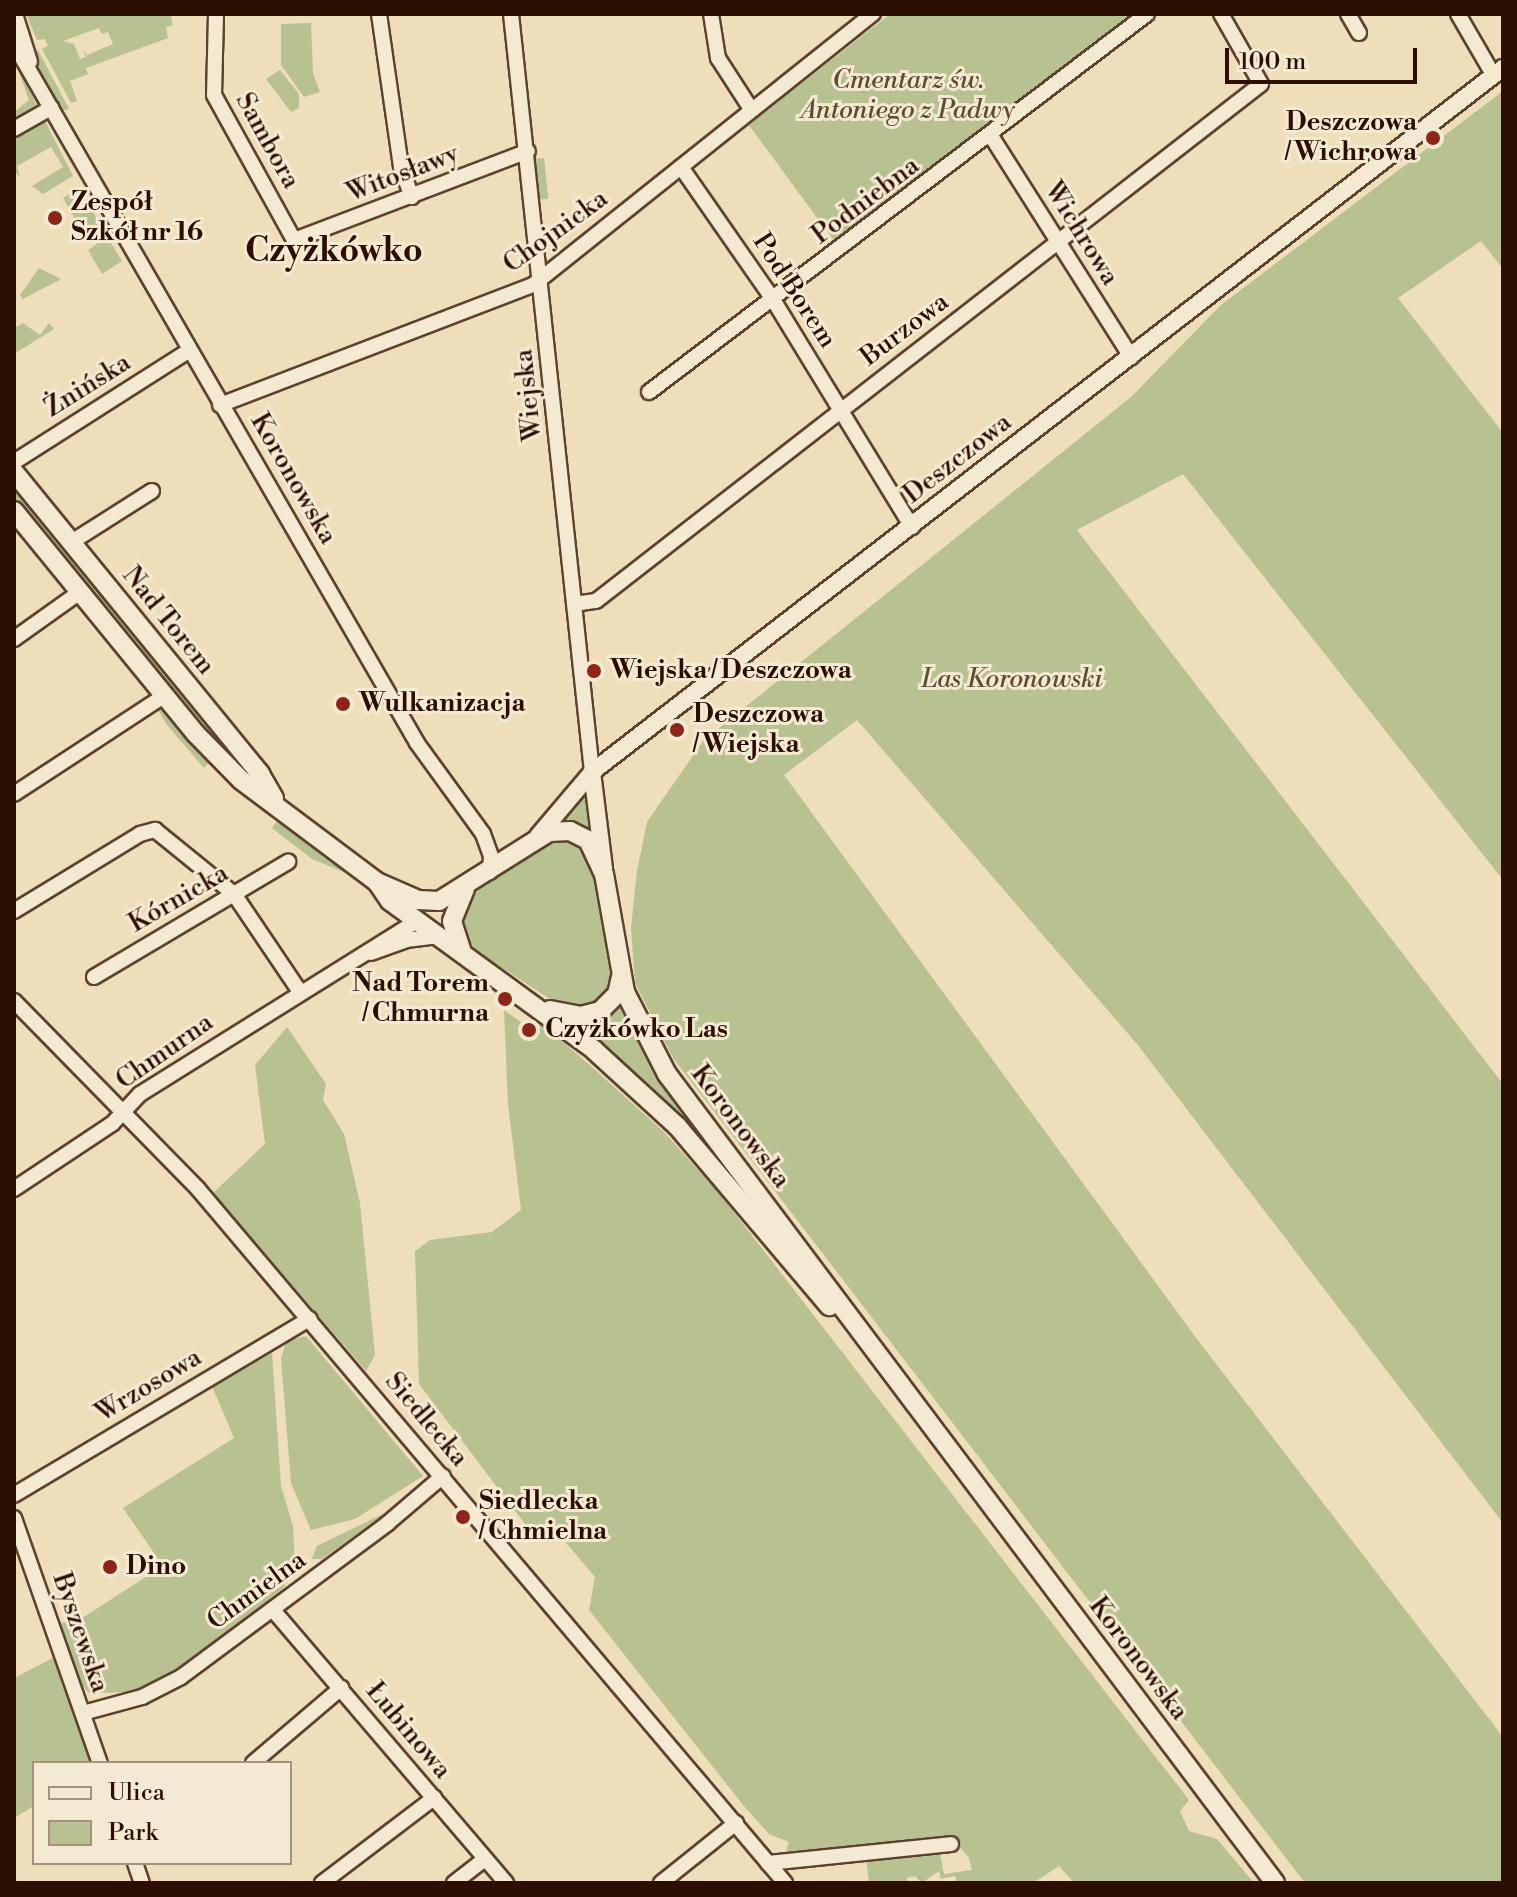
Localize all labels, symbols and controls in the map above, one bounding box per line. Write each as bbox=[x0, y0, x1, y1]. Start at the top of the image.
scale bar bbox=[1229, 32, 1421, 82]
text: 100 m bbox=[1239, 47, 1306, 77]
park label: Cmentarz św. Antoniego z Padwy bbox=[801, 65, 1015, 126]
street label: Sambora bbox=[228, 88, 306, 194]
place label: Deszczowa / Wichrowa bbox=[1285, 107, 1417, 168]
marker: Deszczowa / Wichrowa bbox=[1424, 129, 1442, 147]
street label: Witosławy bbox=[343, 138, 463, 210]
street label: Podniebna bbox=[806, 151, 926, 251]
street label: Wichrowa bbox=[1037, 177, 1125, 291]
street label: Chojnicka bbox=[498, 184, 614, 280]
place label: Zespół Szkół nr 16 bbox=[71, 187, 203, 248]
marker: Zespół Szkół nr 16 bbox=[46, 209, 64, 227]
street label: Pod Borem bbox=[745, 228, 843, 354]
district label: Czyżkówko bbox=[245, 232, 423, 272]
street label: Burzowa bbox=[855, 287, 955, 373]
street label: Żnińska bbox=[39, 347, 137, 425]
street label: Wiejska bbox=[509, 348, 549, 442]
street label: Deszczowa bbox=[898, 407, 1018, 511]
street label: Koronowska bbox=[243, 408, 343, 550]
street label: Nad Torem bbox=[115, 561, 221, 681]
place label: Wiejska / Deszczowa bbox=[610, 655, 852, 687]
marker: Wiejska / Deszczowa bbox=[585, 662, 603, 680]
park label: Las Koronowski bbox=[921, 664, 1103, 696]
place label: Wulkanizacja bbox=[359, 688, 526, 720]
marker: Wulkanizacja bbox=[334, 695, 352, 713]
place label: Deszczowa / Wiejska bbox=[693, 699, 824, 760]
marker: Deszczowa / Wiejska bbox=[668, 721, 686, 739]
street label: Kórnicka bbox=[124, 858, 234, 940]
place label: Nad Torem / Chmurna bbox=[352, 968, 489, 1030]
marker: Nad Torem / Chmurna bbox=[496, 990, 514, 1008]
street label: Chmurna bbox=[110, 1007, 220, 1097]
place label: Czyżkówko Las bbox=[545, 1014, 728, 1046]
marker: Czyżkówko Las bbox=[520, 1021, 538, 1039]
street label: Koronowska bbox=[684, 1059, 796, 1195]
street label: Wrzosowa bbox=[91, 1342, 207, 1430]
street label: Siedlecka bbox=[378, 1367, 474, 1473]
place label: Siedlecka / Chmielna bbox=[479, 1486, 607, 1548]
marker: Siedlecka / Chmielna bbox=[454, 1508, 472, 1526]
street label: Chmielna bbox=[202, 1545, 312, 1637]
place label: Dino bbox=[126, 1551, 186, 1583]
marker: Dino bbox=[101, 1558, 119, 1576]
street label: Byszewska bbox=[45, 1569, 115, 1697]
street label: Koronowska bbox=[1082, 1591, 1194, 1727]
street label: Łubinowa bbox=[359, 1676, 457, 1786]
legend bbox=[32, 1761, 292, 1865]
text: Ulica bbox=[108, 1778, 165, 1808]
text: Park bbox=[108, 1818, 158, 1848]

